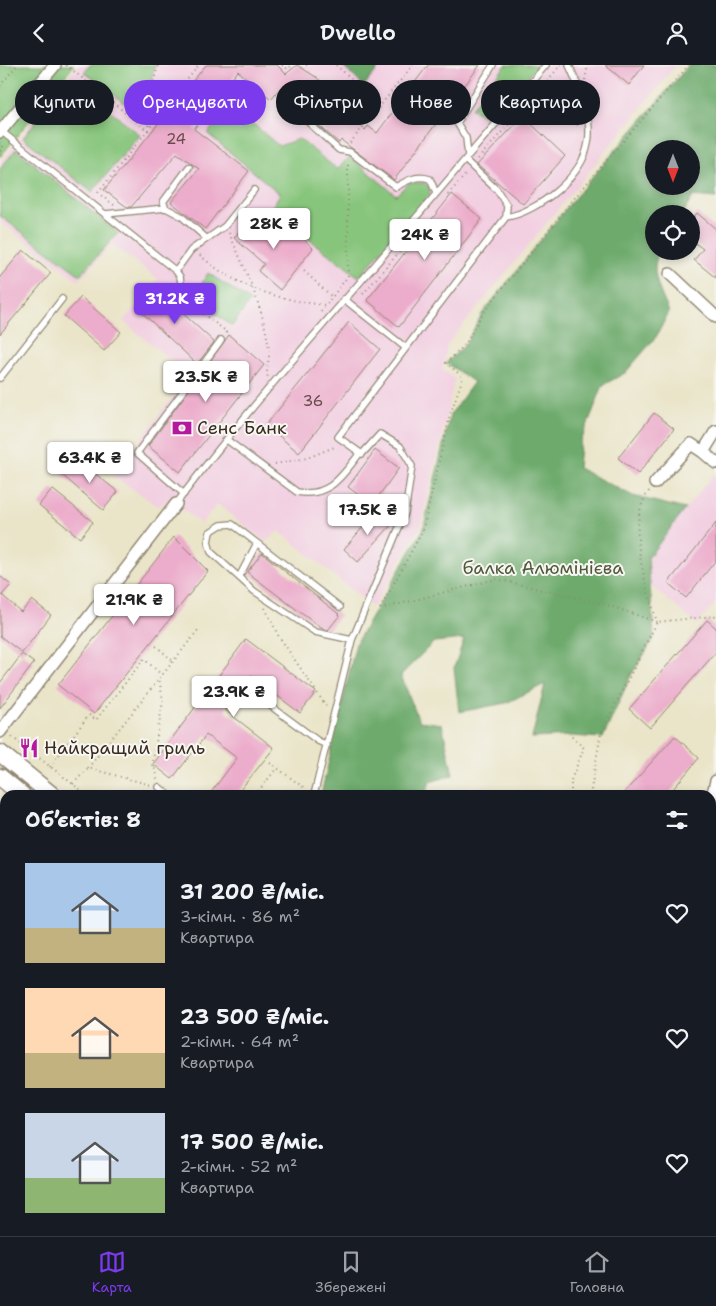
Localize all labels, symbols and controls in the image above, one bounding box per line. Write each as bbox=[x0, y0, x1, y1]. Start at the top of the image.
text: Dwello bbox=[320, 18, 396, 47]
icon: back bbox=[25, 19, 53, 47]
icon: person bbox=[663, 19, 691, 47]
chip: Купити bbox=[15, 80, 114, 125]
chip: Орендувати bbox=[124, 80, 266, 125]
chip: Фільтри bbox=[276, 80, 381, 125]
chip: Нове bbox=[391, 80, 471, 125]
chip: Квартира bbox=[481, 80, 600, 125]
house number: 24 bbox=[166, 129, 186, 149]
north arrow bbox=[645, 140, 700, 195]
map controls bbox=[645, 140, 700, 260]
button: locate bbox=[645, 205, 700, 260]
pin: 28K ₴ bbox=[239, 207, 309, 250]
text: 28K ₴ bbox=[249, 213, 299, 234]
pin: 24K ₴ bbox=[390, 219, 460, 261]
text: 24K ₴ bbox=[400, 224, 450, 245]
pin: 31.2K ₴ bbox=[129, 283, 221, 325]
text: 31.2K ₴ bbox=[145, 288, 205, 309]
pin: 23.5K ₴ bbox=[160, 361, 252, 403]
text: 23.5K ₴ bbox=[174, 366, 238, 387]
house number: 36 bbox=[303, 391, 323, 411]
place label: Сенс Банк bbox=[197, 416, 287, 440]
bank icon: Сенс Банк bbox=[171, 417, 193, 439]
pin: 63.4K ₴ bbox=[44, 441, 136, 484]
text: 63.4K ₴ bbox=[58, 447, 122, 468]
pin: 17.5K ₴ bbox=[322, 493, 414, 536]
text: 17.5K ₴ bbox=[339, 499, 397, 520]
park label: балка Алюмінієва bbox=[462, 556, 624, 580]
pin: 21.9K ₴ bbox=[88, 583, 180, 626]
text: 21.9K ₴ bbox=[105, 589, 163, 610]
pin: 23.9K ₴ bbox=[188, 675, 280, 718]
text: 23.9K ₴ bbox=[203, 681, 265, 702]
place label: Найкращий гриль bbox=[44, 736, 205, 760]
restaurant icon: Найкращий гриль bbox=[18, 737, 40, 759]
text: Об’єктів: 8 bbox=[25, 806, 141, 834]
icon: filters bbox=[663, 806, 691, 834]
text: 31 200 ₴/міс. bbox=[180, 878, 325, 906]
icon: home bbox=[65, 883, 125, 943]
icon: heart bbox=[663, 899, 691, 927]
text: 3-кімн. · 86 m² bbox=[180, 906, 300, 927]
text: Квартира bbox=[180, 927, 254, 948]
text: 23 500 ₴/міс. bbox=[180, 1003, 329, 1031]
icon: home bbox=[65, 1008, 125, 1068]
icon: heart bbox=[663, 1024, 691, 1052]
text: 2-кімн. · 64 m² bbox=[180, 1031, 299, 1052]
text: Квартира bbox=[180, 1052, 254, 1073]
text: 17 500 ₴/міс. bbox=[180, 1128, 324, 1156]
icon: home bbox=[65, 1133, 125, 1193]
icon: heart bbox=[663, 1149, 691, 1177]
text: 2-кімн. · 52 m² bbox=[180, 1156, 297, 1177]
text: Квартира bbox=[180, 1177, 254, 1198]
tab: Карта bbox=[92, 1248, 132, 1296]
tab: Збережені bbox=[315, 1248, 386, 1296]
tab: Головна bbox=[570, 1248, 624, 1296]

